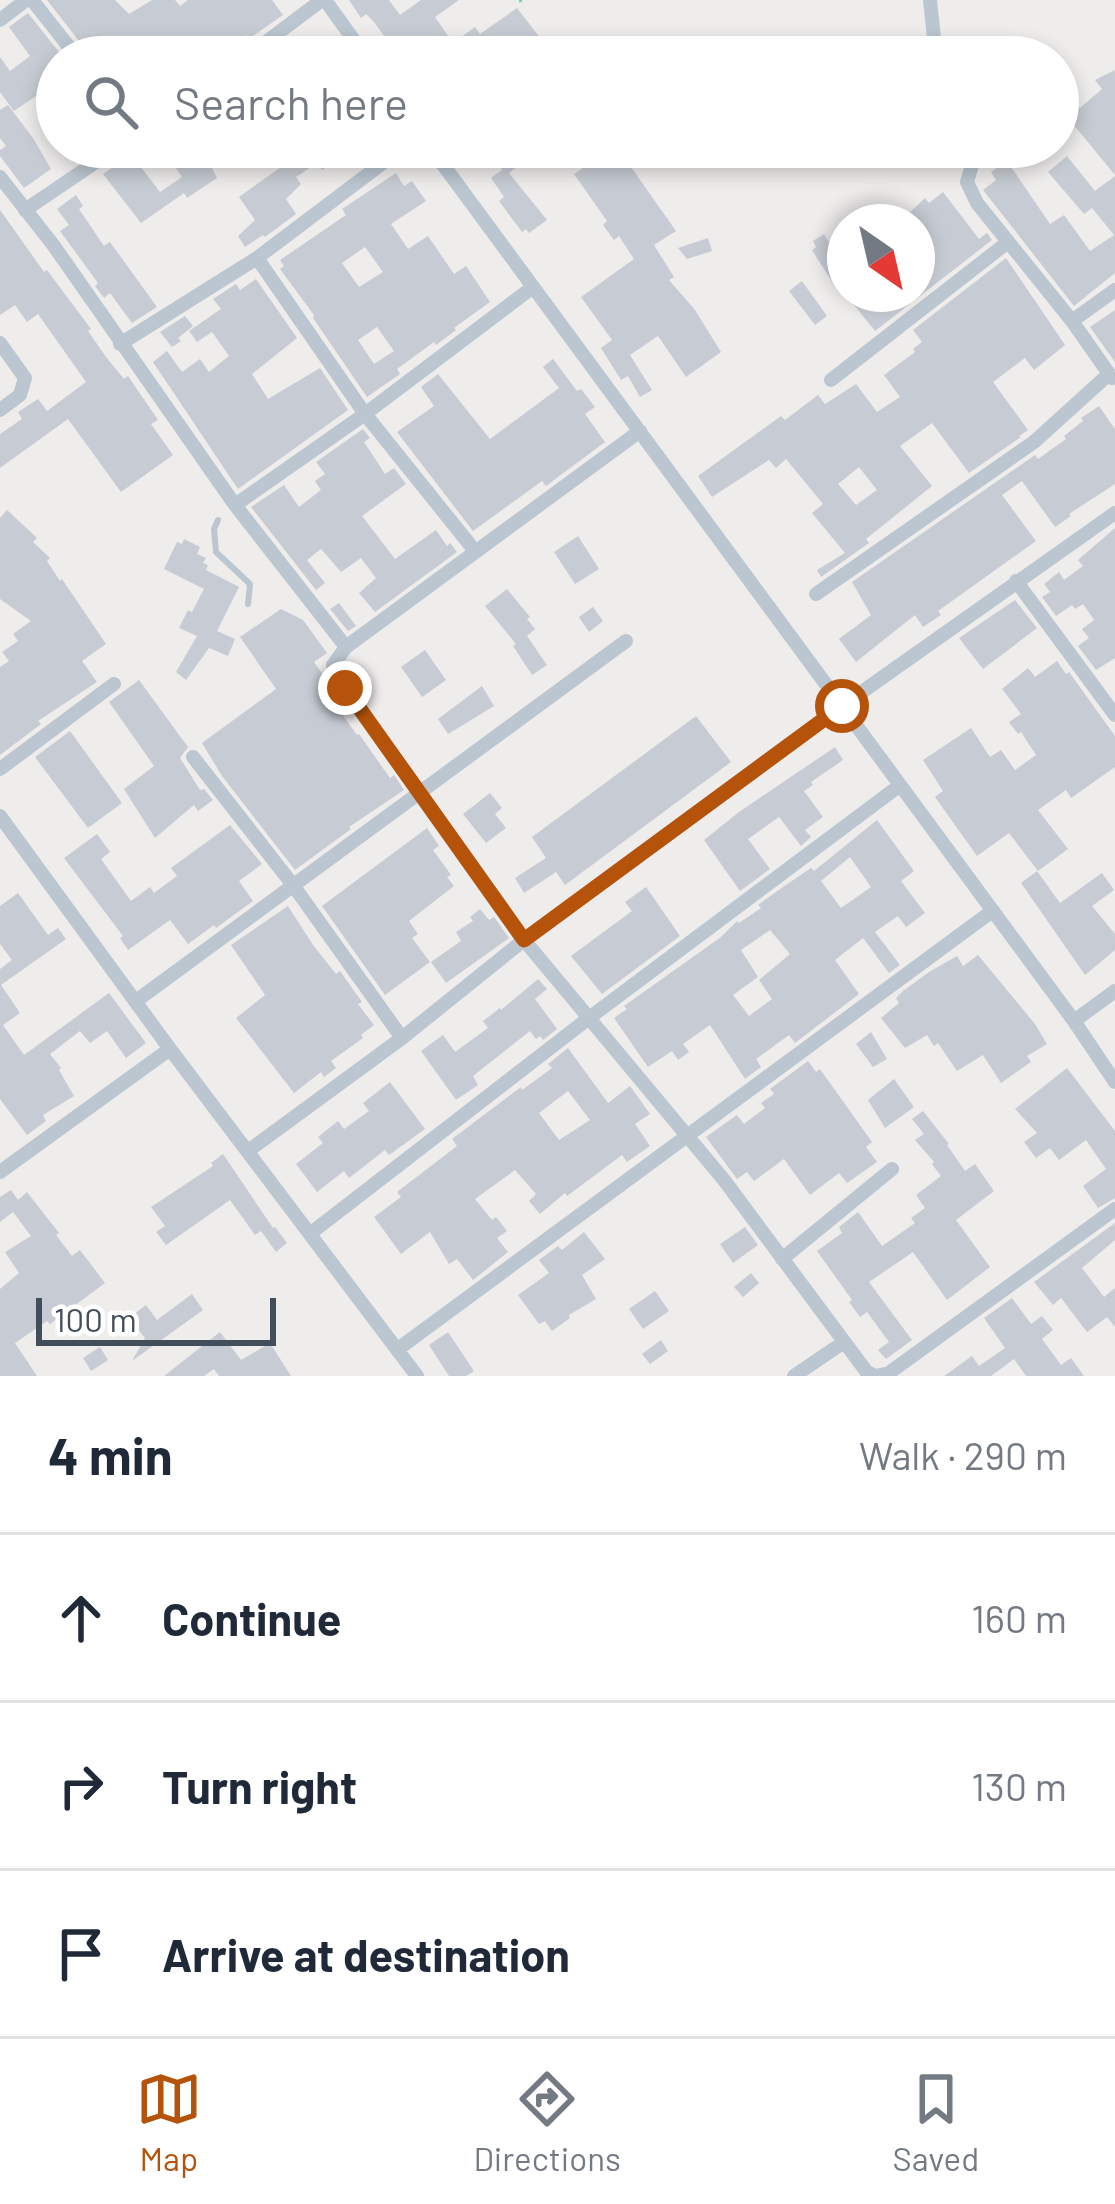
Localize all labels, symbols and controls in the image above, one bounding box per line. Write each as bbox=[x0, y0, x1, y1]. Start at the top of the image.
search box bbox=[36, 36, 1079, 168]
icon: search bbox=[78, 69, 144, 135]
text: Search here bbox=[174, 75, 408, 129]
north arrow bbox=[827, 204, 935, 312]
route end bbox=[318, 661, 372, 715]
route start bbox=[815, 679, 869, 733]
scale bar bbox=[36, 1292, 276, 1345]
text: 100 m bbox=[54, 1299, 137, 1339]
text: 4 min bbox=[48, 1424, 173, 1485]
text: Walk · 290 m bbox=[859, 1431, 1067, 1478]
icon: ahead bbox=[48, 1585, 114, 1651]
text: Continue bbox=[162, 1591, 341, 1645]
text: 160 m bbox=[971, 1594, 1067, 1641]
icon: right bbox=[48, 1753, 114, 1819]
text: Turn right bbox=[162, 1759, 357, 1813]
text: 130 m bbox=[971, 1762, 1067, 1809]
icon: arrive bbox=[48, 1921, 114, 1987]
text: Arrive at destination bbox=[162, 1927, 570, 1981]
tab: Map bbox=[136, 2066, 202, 2178]
tab: Directions bbox=[473, 2066, 621, 2178]
tab: Saved bbox=[893, 2066, 979, 2178]

